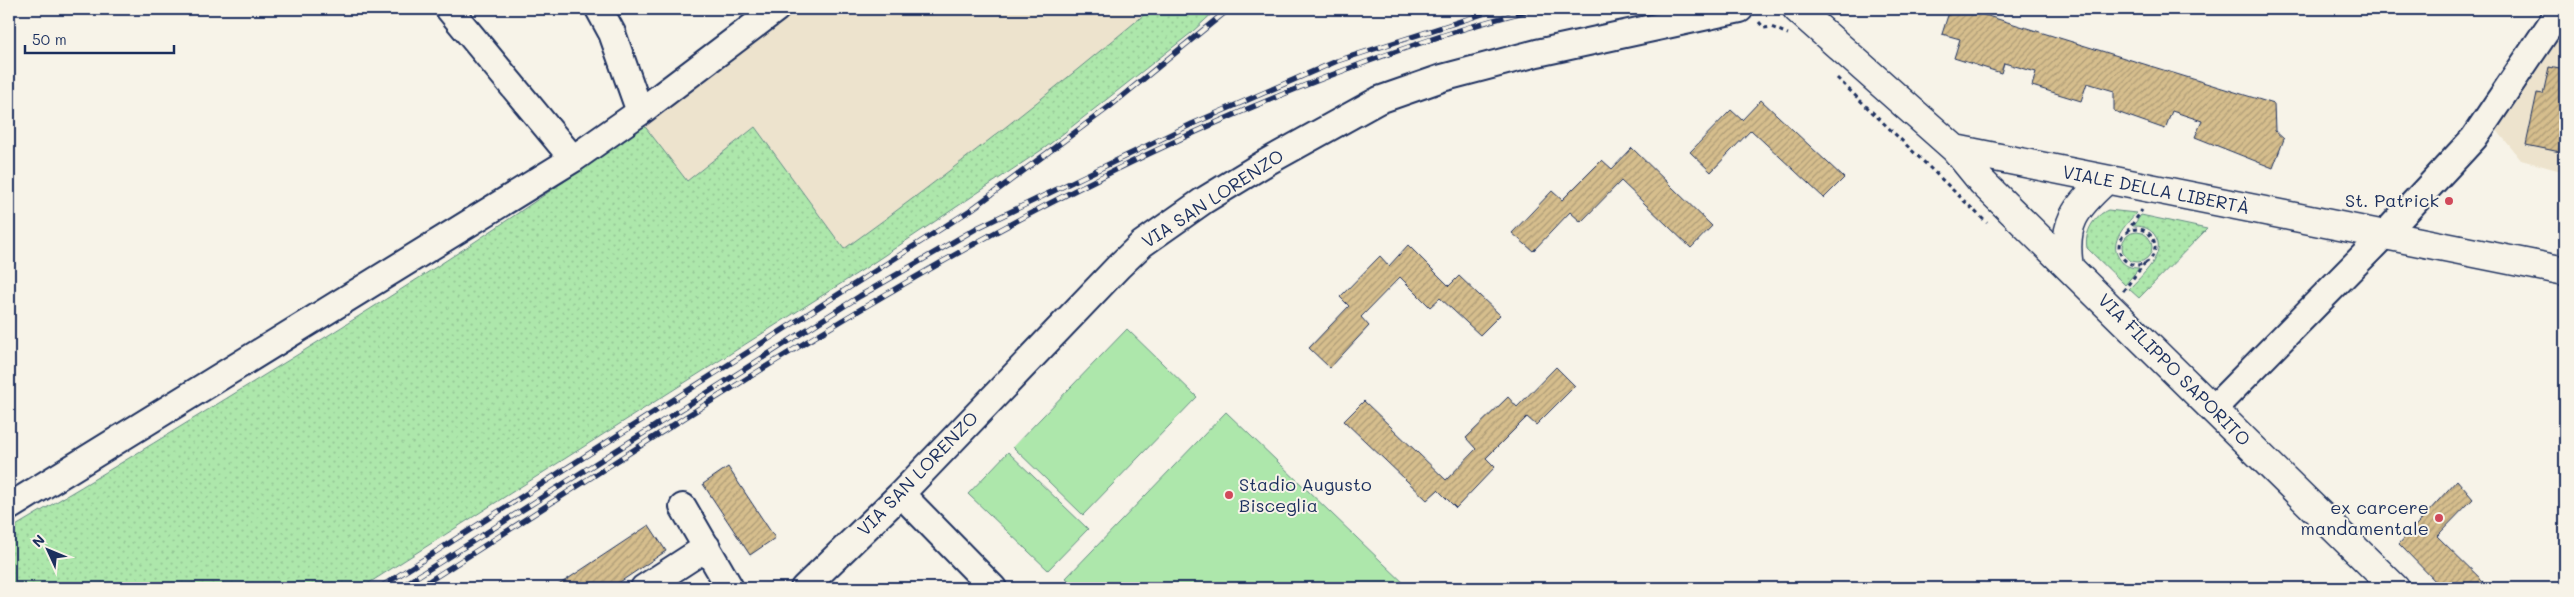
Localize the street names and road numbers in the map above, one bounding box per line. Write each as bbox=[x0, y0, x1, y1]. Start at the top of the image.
street label: VIA SAN LORENZO bbox=[1137, 143, 1288, 253]
street label: VIALE DELLA LIBERTÀ bbox=[2061, 159, 2252, 219]
street label: VIA FILIPPO SAPORITO bbox=[2093, 288, 2256, 451]
street label: VIA SAN LORENZO bbox=[851, 406, 983, 541]

